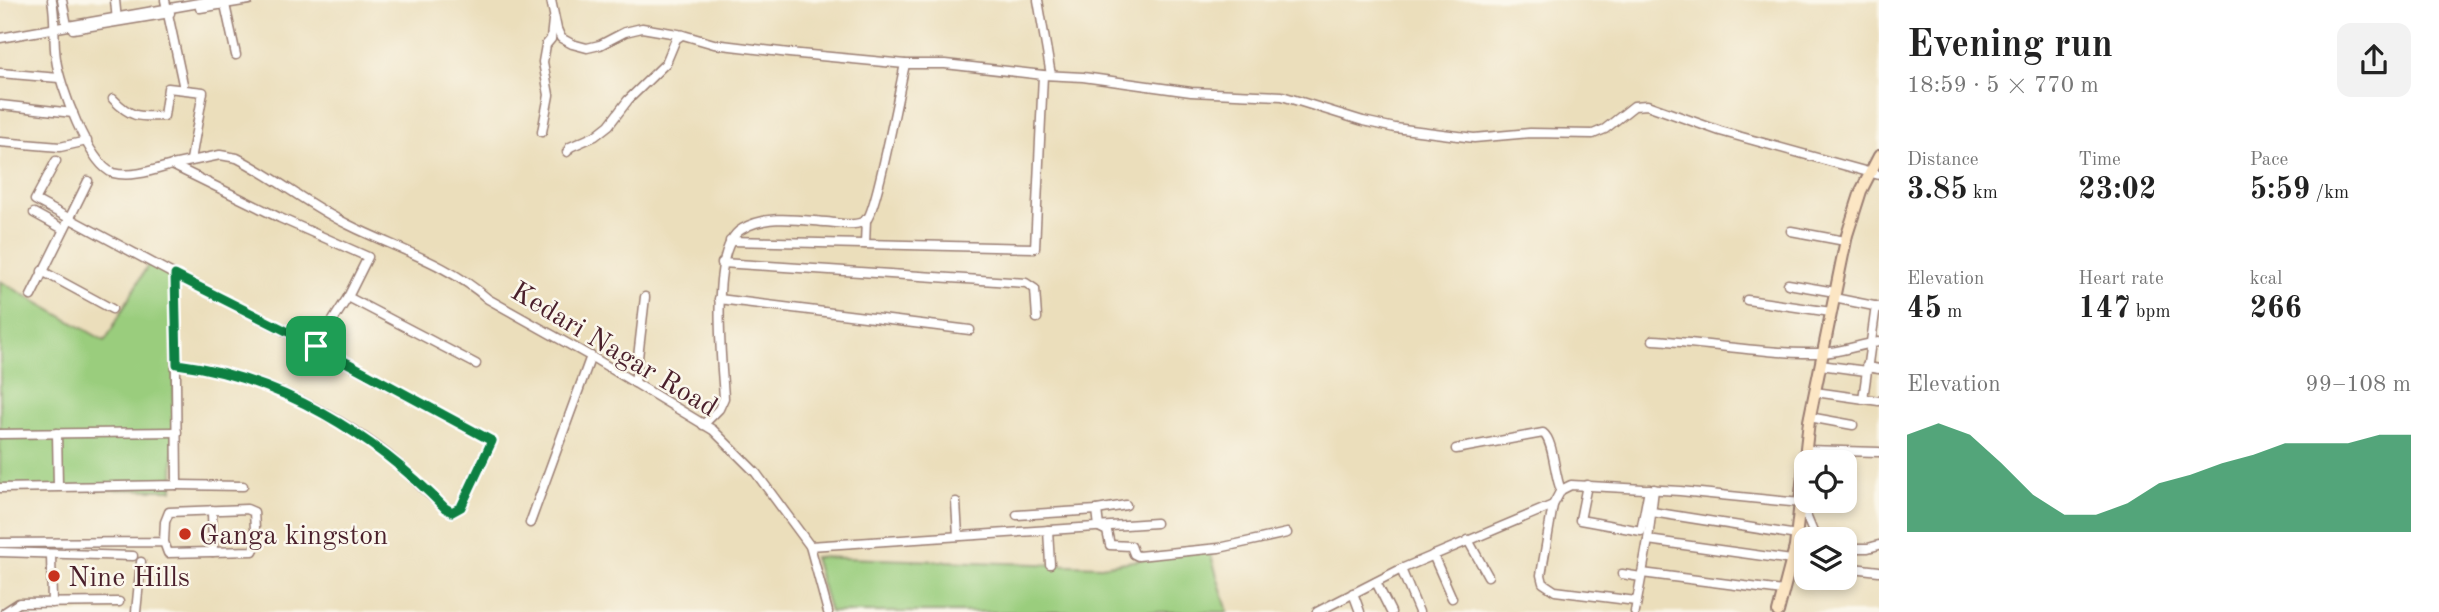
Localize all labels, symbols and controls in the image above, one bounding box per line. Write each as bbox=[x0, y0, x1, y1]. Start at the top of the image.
button: share bbox=[2337, 23, 2411, 97]
text: Evening run bbox=[1907, 27, 2113, 65]
text: 18:59 · 5 × 770 m bbox=[1907, 74, 2099, 97]
text: Distance bbox=[1907, 151, 1979, 170]
text: Time bbox=[2078, 151, 2121, 170]
text: Pace bbox=[2250, 151, 2288, 170]
text: 3.85 bbox=[1907, 175, 1968, 205]
text: 23:02 bbox=[2078, 175, 2156, 205]
text: 5:59 bbox=[2250, 175, 2310, 205]
text: km bbox=[1968, 184, 1998, 203]
text: /km bbox=[2310, 184, 2349, 203]
text: Elevation bbox=[1907, 270, 1984, 289]
text: Heart rate bbox=[2078, 270, 2164, 289]
text: kcal bbox=[2250, 270, 2282, 289]
street label: Kedari Nagar Road bbox=[505, 278, 722, 423]
text: 45 bbox=[1907, 294, 1942, 324]
text: 147 bbox=[2078, 294, 2131, 324]
text: 266 bbox=[2250, 294, 2302, 324]
text: m bbox=[1942, 303, 1962, 322]
text: bpm bbox=[2131, 303, 2171, 322]
pin bbox=[286, 316, 346, 376]
icon: arrive bbox=[297, 327, 335, 365]
text: Elevation bbox=[1907, 373, 2001, 396]
text: 99–108 m bbox=[2305, 373, 2411, 396]
map controls bbox=[1794, 450, 1857, 590]
button: locate bbox=[1794, 450, 1857, 513]
place label: Ganga kingston bbox=[199, 523, 388, 551]
marker: Ganga kingston bbox=[177, 526, 193, 542]
button: layers bbox=[1794, 527, 1857, 590]
place label: Nine Hills bbox=[68, 565, 190, 593]
marker: Nine Hills bbox=[46, 568, 62, 584]

